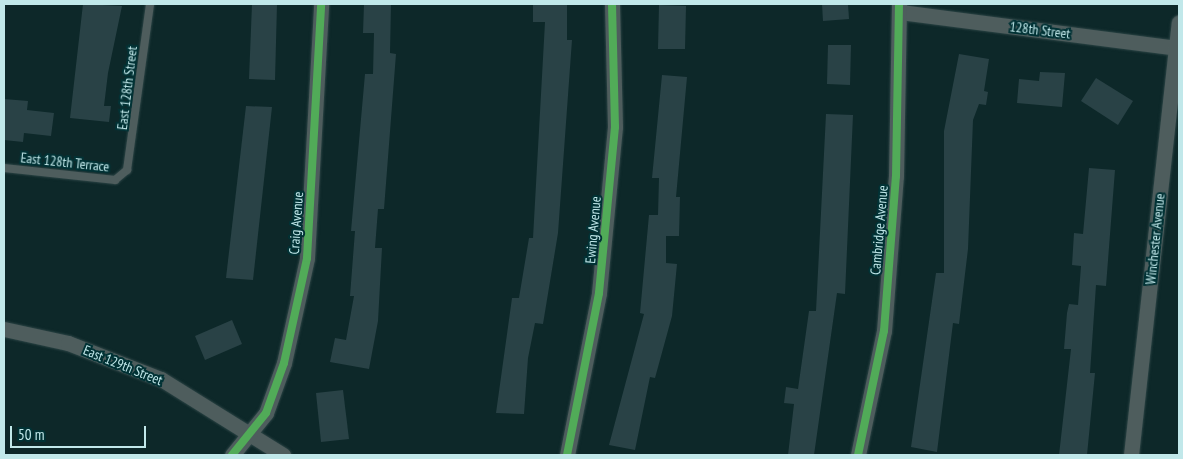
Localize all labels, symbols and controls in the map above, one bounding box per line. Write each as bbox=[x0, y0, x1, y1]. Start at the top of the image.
street label: 128th Street bbox=[1009, 18, 1071, 42]
street label: East 128th Street bbox=[114, 45, 140, 131]
street label: East 128th Terrace bbox=[20, 149, 110, 175]
street label: Cambridge Avenue bbox=[867, 184, 891, 276]
street label: Craig Avenue bbox=[285, 191, 307, 255]
street label: Winchester Avenue bbox=[1142, 192, 1168, 286]
street label: Ewing Avenue bbox=[582, 195, 604, 265]
street label: East 129th Street bbox=[81, 341, 165, 389]
scale bar bbox=[12, 416, 149, 448]
text: 50 m bbox=[18, 425, 44, 444]

